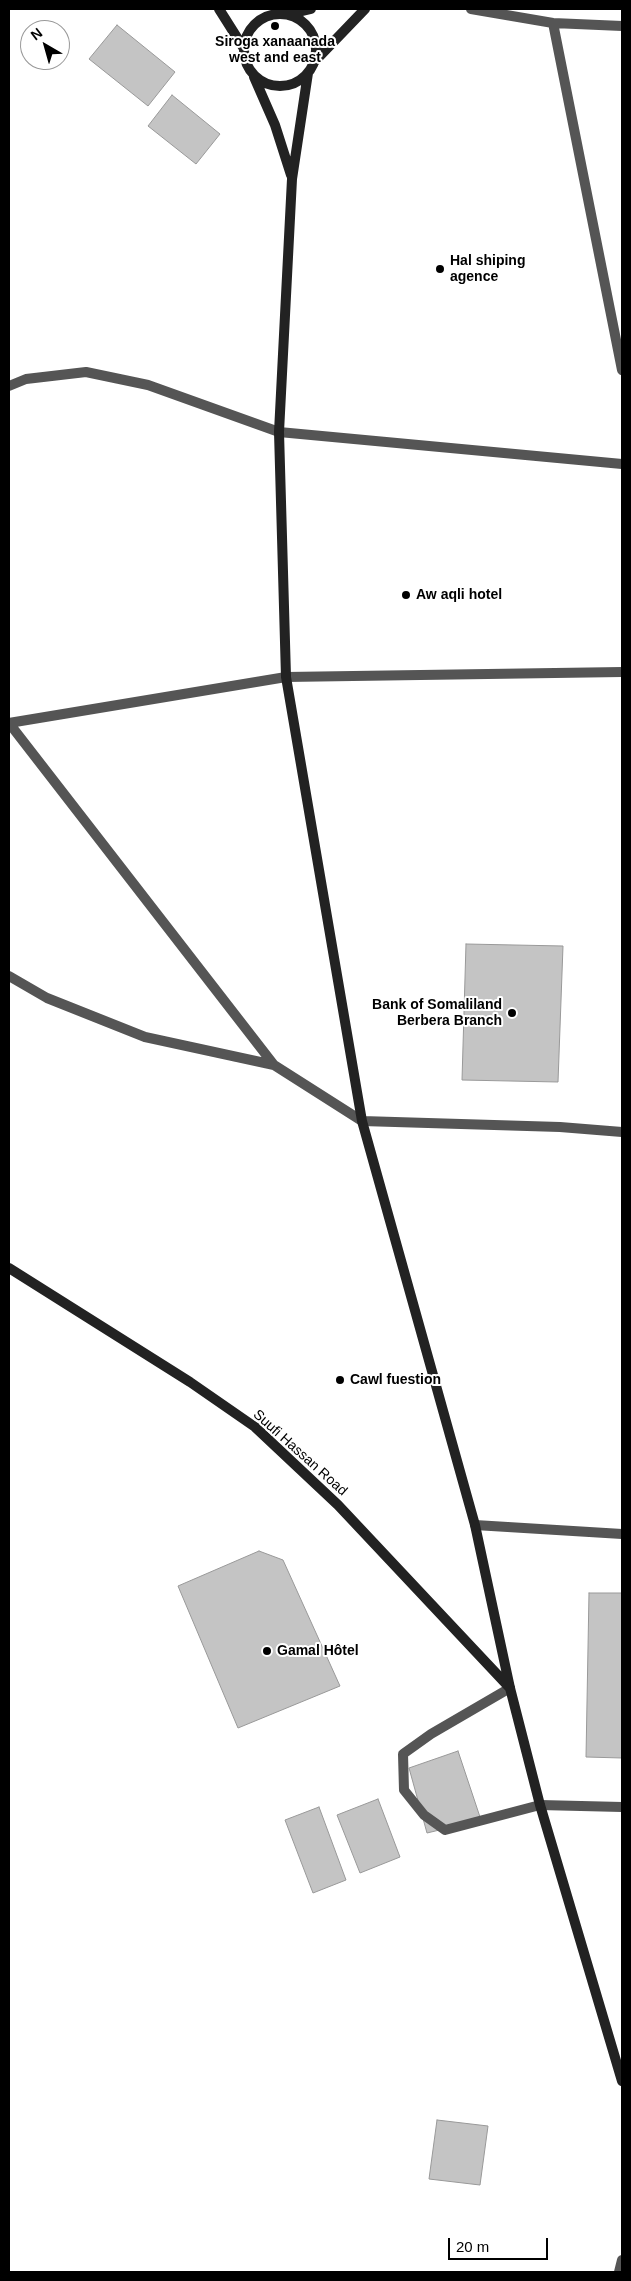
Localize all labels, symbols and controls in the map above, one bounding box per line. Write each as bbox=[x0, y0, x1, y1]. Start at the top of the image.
north arrow bbox=[20, 20, 70, 70]
marker: Siroga xanaanada west and east bbox=[269, 20, 281, 32]
text: N bbox=[27, 25, 45, 43]
place label: Siroga xanaanada west and east bbox=[215, 34, 335, 66]
place label: Hal shiping agence bbox=[450, 253, 525, 286]
marker: Hal shiping agence bbox=[434, 263, 446, 275]
place label: Aw aqli hotel bbox=[416, 587, 502, 603]
marker: Aw aqli hotel bbox=[400, 589, 412, 601]
place label: Bank of Somaliland Berbera Branch bbox=[372, 997, 502, 1030]
marker: Bank of Somaliland Berbera Branch bbox=[506, 1007, 518, 1019]
place label: Cawl fuestion bbox=[350, 1372, 441, 1388]
marker: Cawl fuestion bbox=[334, 1374, 346, 1386]
street label: Suufi Hassan Road bbox=[250, 1406, 350, 1500]
place label: Gamal Hôtel bbox=[277, 1643, 359, 1659]
marker: Gamal Hôtel bbox=[261, 1645, 273, 1657]
scale bar bbox=[451, 2228, 551, 2260]
text: 20 m bbox=[456, 2238, 489, 2255]

